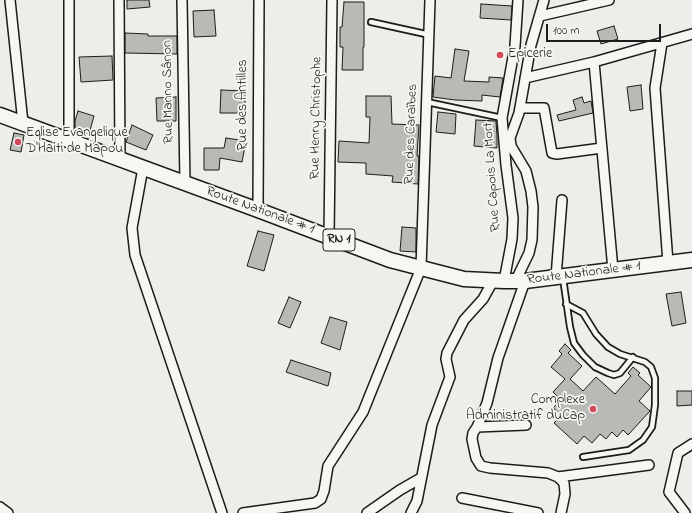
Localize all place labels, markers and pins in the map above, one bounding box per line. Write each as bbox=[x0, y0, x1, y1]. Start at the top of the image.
place label: Epicerie bbox=[508, 47, 552, 63]
marker: Epicerie bbox=[495, 50, 505, 60]
place label: Eglise Evangelique D'Haiti de Mapou bbox=[26, 126, 128, 158]
marker: Eglise Evangelique D'Haiti de Mapou bbox=[13, 137, 23, 147]
place label: Complexe Administratif duCap bbox=[466, 393, 585, 426]
marker: Complexe Administratif duCap bbox=[588, 404, 598, 414]

